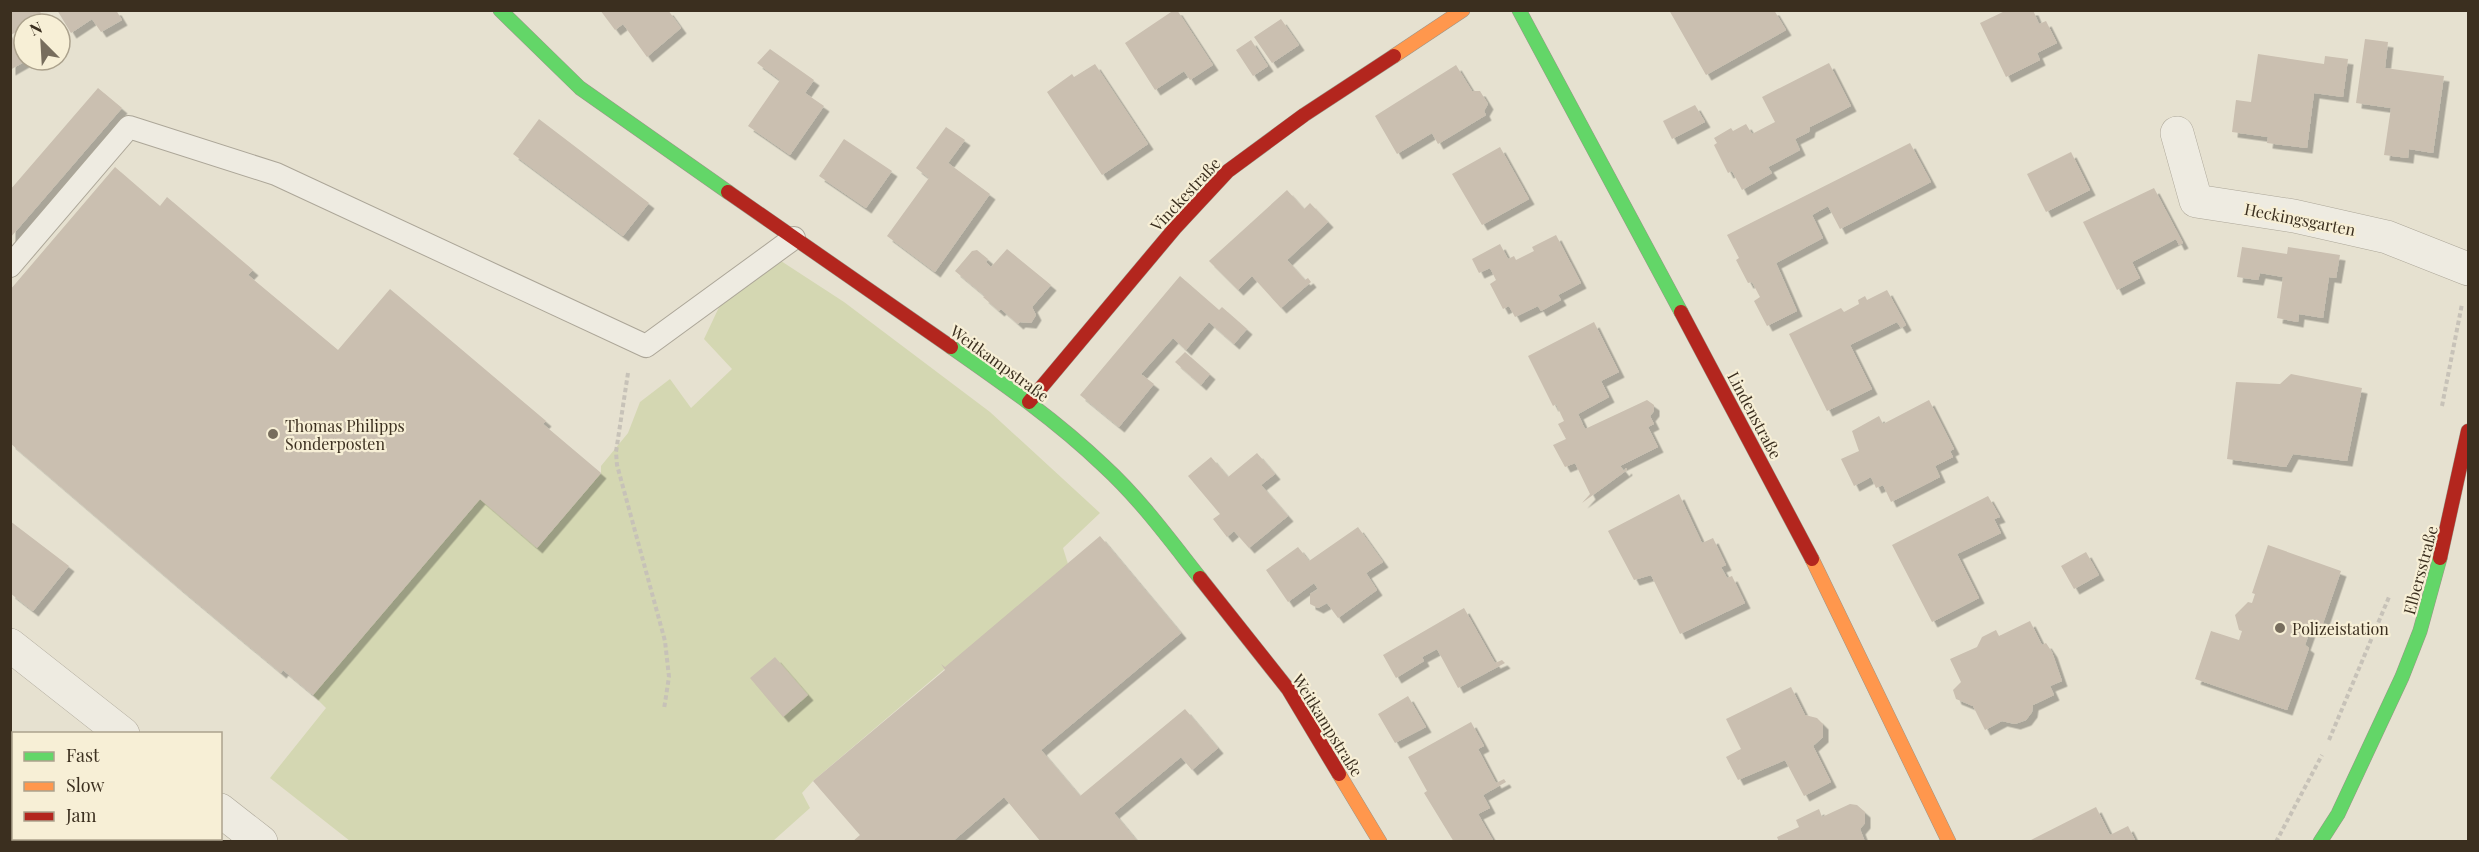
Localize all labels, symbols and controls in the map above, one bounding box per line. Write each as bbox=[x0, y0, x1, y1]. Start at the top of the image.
north arrow bbox=[12, 12, 72, 72]
text: N bbox=[26, 16, 46, 40]
street label: Vinckestraße bbox=[1145, 153, 1225, 236]
street label: Heckingsgarten bbox=[2243, 198, 2358, 240]
street label: Weitkampstraße bbox=[946, 319, 1054, 406]
street label: Lindenstraße bbox=[1723, 368, 1787, 462]
place label: Thomas Philipps Sonderposten bbox=[285, 415, 405, 454]
marker: Thomas Philipps Sonderposten bbox=[266, 427, 280, 441]
street label: Elbersstraße bbox=[2398, 523, 2442, 617]
place label: Polizeistation bbox=[2292, 618, 2389, 639]
marker: Polizeistation bbox=[2273, 621, 2287, 635]
street label: Weitkampstraße bbox=[1287, 669, 1368, 780]
legend bbox=[12, 732, 222, 840]
text: Fast bbox=[66, 743, 100, 767]
text: Slow bbox=[66, 773, 104, 797]
text: Jam bbox=[65, 803, 96, 827]

